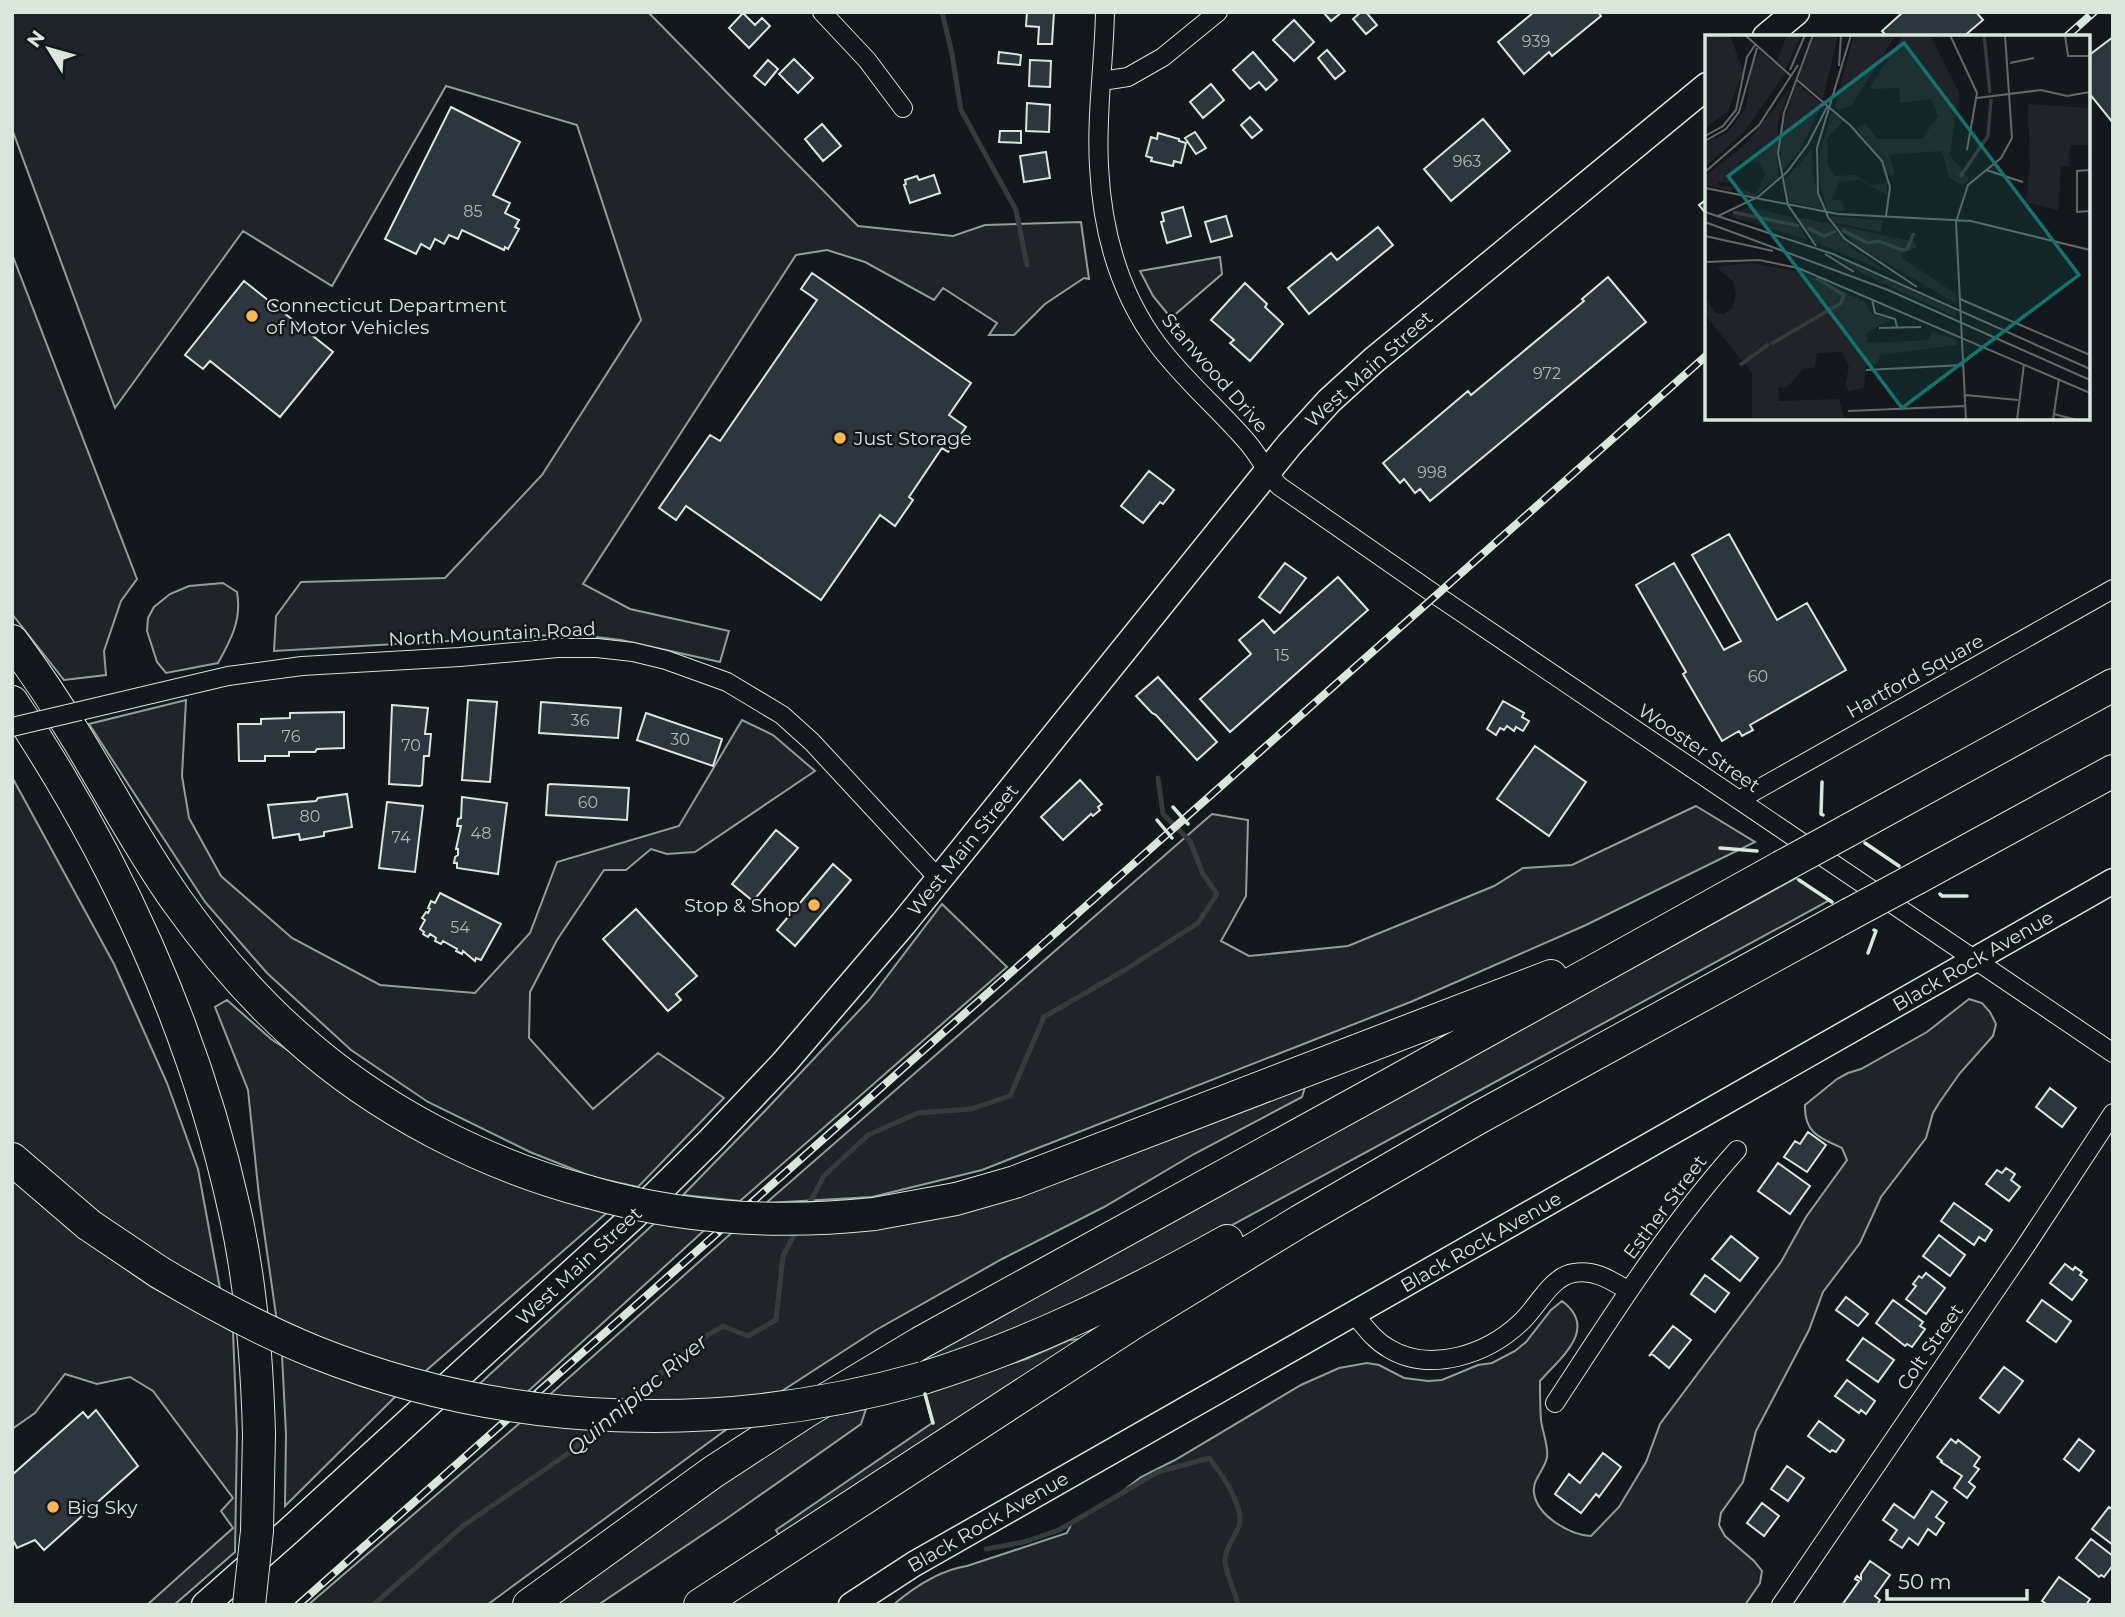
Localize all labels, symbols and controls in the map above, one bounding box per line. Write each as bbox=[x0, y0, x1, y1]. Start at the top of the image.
north arrow bbox=[14, 14, 84, 84]
text: N bbox=[22, 26, 50, 52]
house number: 939 bbox=[1522, 32, 1550, 51]
inset map bbox=[1705, 35, 2090, 420]
house number: 963 bbox=[1453, 152, 1481, 171]
house number: 85 bbox=[463, 202, 483, 221]
place label: Connecticut Department of Motor Vehicles bbox=[266, 294, 507, 339]
street label: West Main Street bbox=[1301, 306, 1438, 432]
marker: Connecticut Department of Motor Vehicles bbox=[244, 308, 260, 324]
street label: Stanwood Drive bbox=[1157, 309, 1273, 437]
house number: 972 bbox=[1533, 364, 1561, 383]
place label: Just Storage bbox=[853, 427, 972, 450]
marker: Just Storage bbox=[832, 430, 848, 446]
house number: 998 bbox=[1417, 463, 1447, 482]
street label: North Mountain Road bbox=[388, 617, 596, 651]
street label: Hartford Square bbox=[1842, 629, 1988, 723]
house number: 15 bbox=[1275, 646, 1289, 665]
house number: 60 bbox=[1748, 667, 1768, 686]
street label: Wooster Street bbox=[1634, 699, 1765, 797]
house number: 36 bbox=[571, 711, 590, 730]
house number: 76 bbox=[282, 727, 301, 746]
house number: 30 bbox=[670, 730, 690, 749]
house number: 70 bbox=[401, 736, 421, 755]
street label: West Main Street bbox=[903, 779, 1023, 921]
house number: 60 bbox=[578, 793, 598, 812]
house number: 80 bbox=[300, 807, 320, 826]
house number: 48 bbox=[471, 824, 491, 843]
house number: 74 bbox=[392, 828, 411, 847]
place label: Stop & Shop bbox=[684, 894, 800, 917]
marker: Stop & Shop bbox=[806, 897, 822, 913]
street label: Black Rock Avenue bbox=[1889, 906, 2057, 1016]
house number: 54 bbox=[450, 918, 470, 937]
street label: Esther Street bbox=[1619, 1150, 1712, 1263]
street label: Black Rock Avenue bbox=[1397, 1187, 1565, 1297]
street label: West Main Street bbox=[511, 1202, 647, 1330]
street label: Colt Street bbox=[1892, 1299, 1968, 1395]
water label: Quinnipiac River bbox=[562, 1329, 713, 1461]
street label: Black Rock Avenue bbox=[904, 1467, 1072, 1577]
place label: Big Sky bbox=[67, 1496, 138, 1519]
marker: Big Sky bbox=[45, 1499, 61, 1515]
scale bar bbox=[1887, 1558, 2027, 1602]
text: 50 m bbox=[1898, 1569, 1952, 1594]

